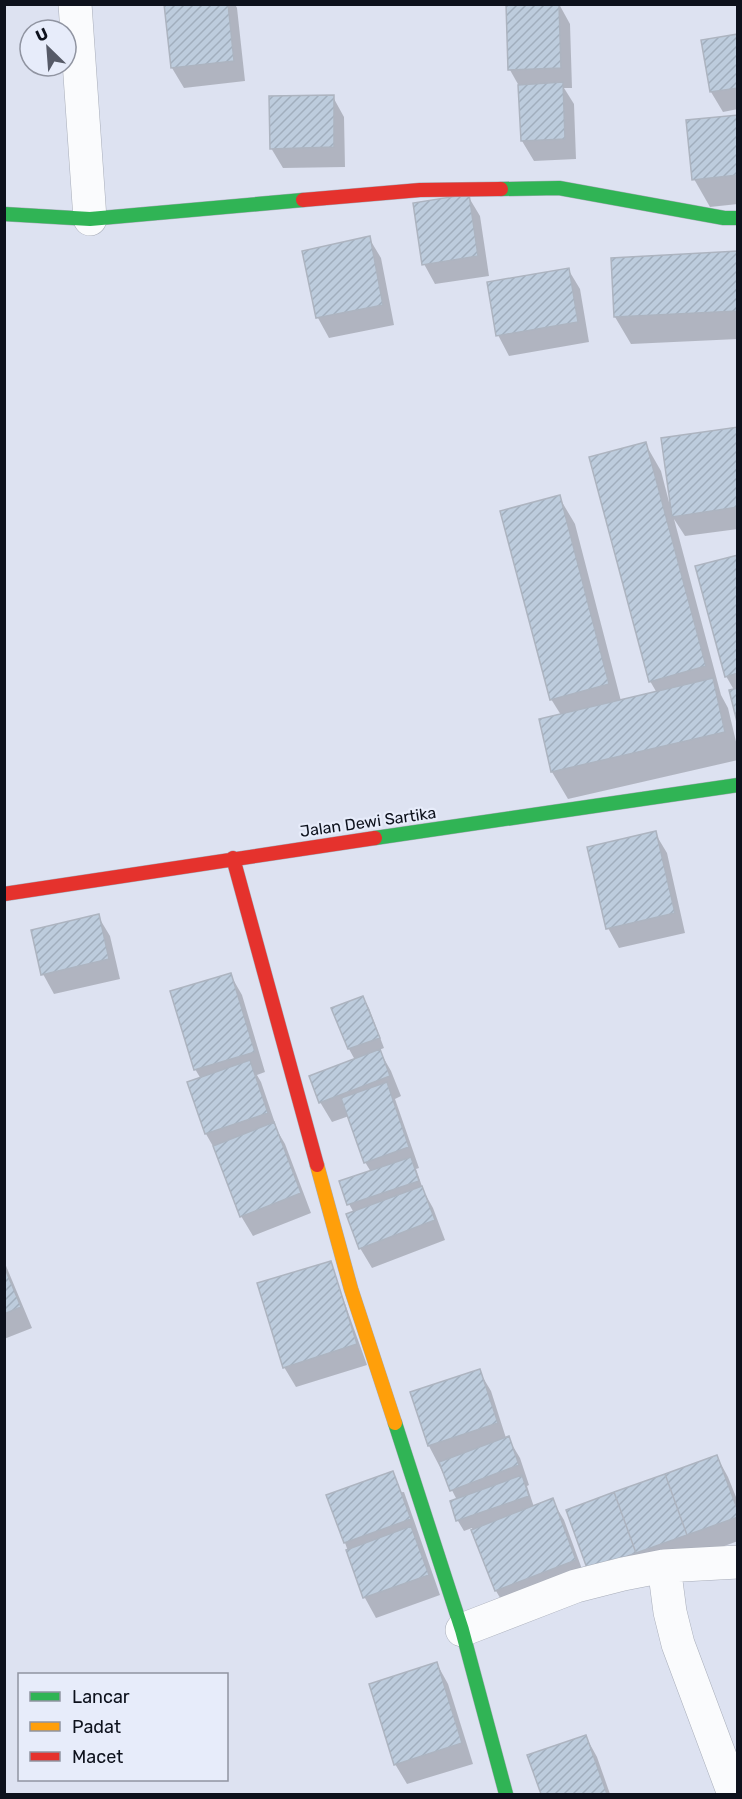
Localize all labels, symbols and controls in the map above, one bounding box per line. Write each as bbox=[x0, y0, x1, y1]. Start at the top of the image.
north arrow bbox=[18, 18, 78, 78]
text: U bbox=[33, 24, 51, 46]
street label: Jalan Dewi Sartika bbox=[299, 803, 437, 841]
legend bbox=[18, 1673, 228, 1781]
text: Lancar bbox=[72, 1686, 130, 1708]
text: Padat bbox=[72, 1716, 121, 1738]
text: Macet bbox=[72, 1746, 123, 1768]

